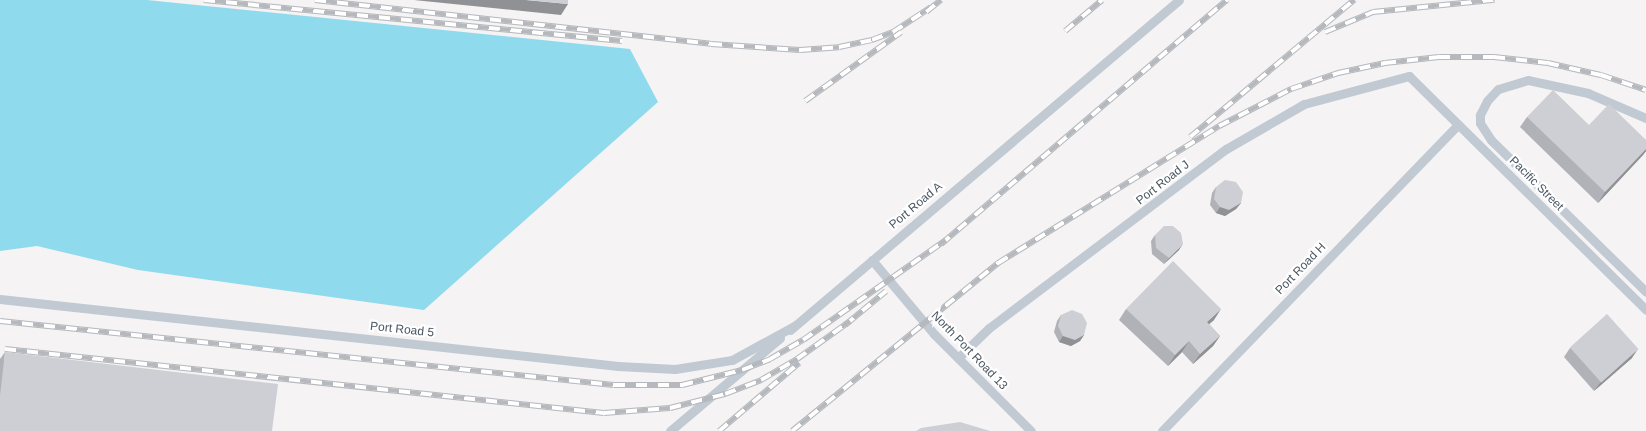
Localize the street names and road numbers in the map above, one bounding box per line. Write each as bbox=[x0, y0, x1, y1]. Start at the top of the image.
street label: Pacific Street bbox=[1506, 154, 1566, 214]
street label: Port Road J bbox=[1134, 158, 1192, 208]
street label: Port Road A bbox=[886, 179, 946, 233]
street label: Port Road H bbox=[1273, 240, 1329, 298]
street label: North Port Road 13 bbox=[928, 309, 1010, 393]
street label: Port Road 5 bbox=[369, 319, 435, 341]

